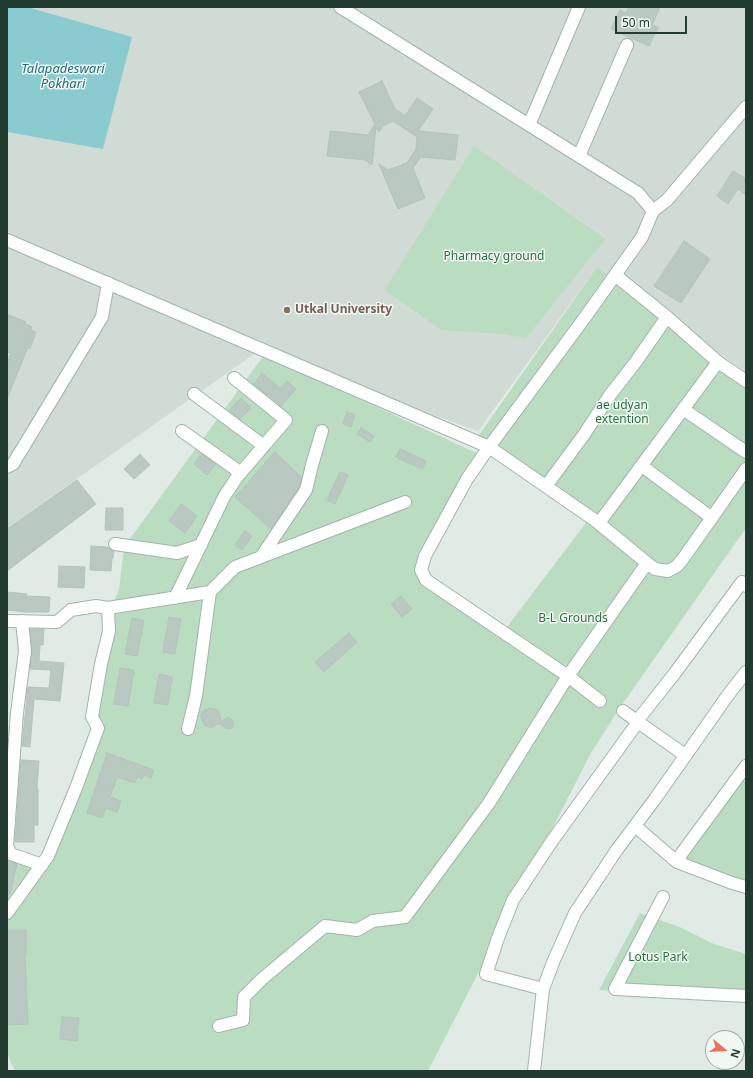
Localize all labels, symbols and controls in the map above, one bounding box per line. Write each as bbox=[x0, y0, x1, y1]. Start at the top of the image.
scale bar bbox=[617, 8, 689, 34]
text: 50 m bbox=[622, 14, 650, 31]
water label: Talapadeswari Pokhari bbox=[21, 61, 105, 92]
park label: Pharmacy ground bbox=[444, 250, 544, 264]
place label: Utkal University bbox=[295, 303, 392, 317]
marker: Utkal University bbox=[282, 305, 292, 315]
park label: ae udyan extention bbox=[595, 399, 649, 427]
park label: B-L Grounds bbox=[538, 612, 608, 626]
park label: Lotus Park bbox=[628, 951, 688, 965]
north arrow bbox=[705, 1030, 745, 1070]
text: N bbox=[727, 1047, 744, 1060]

